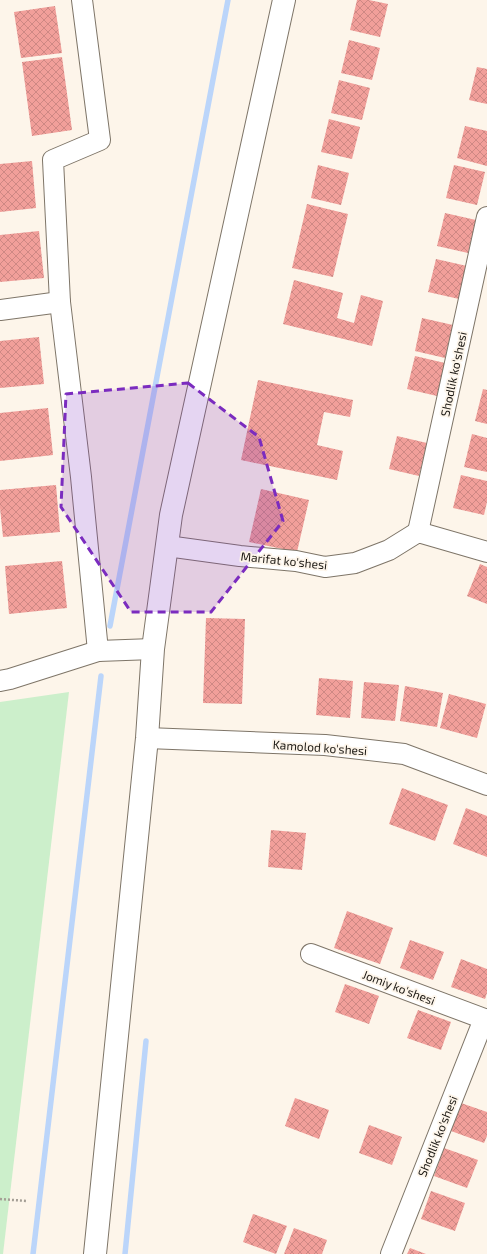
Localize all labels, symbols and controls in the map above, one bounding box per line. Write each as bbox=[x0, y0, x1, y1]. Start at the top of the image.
street label: Shodlik ko'shesi bbox=[437, 330, 469, 418]
street label: Marifat ko'shesi bbox=[240, 548, 328, 572]
street label: Kamolod ko'shesi bbox=[272, 737, 368, 757]
street label: Jomiy ko'shesi bbox=[361, 967, 437, 1007]
street label: Shodlik ko'shesi bbox=[414, 1093, 460, 1179]

